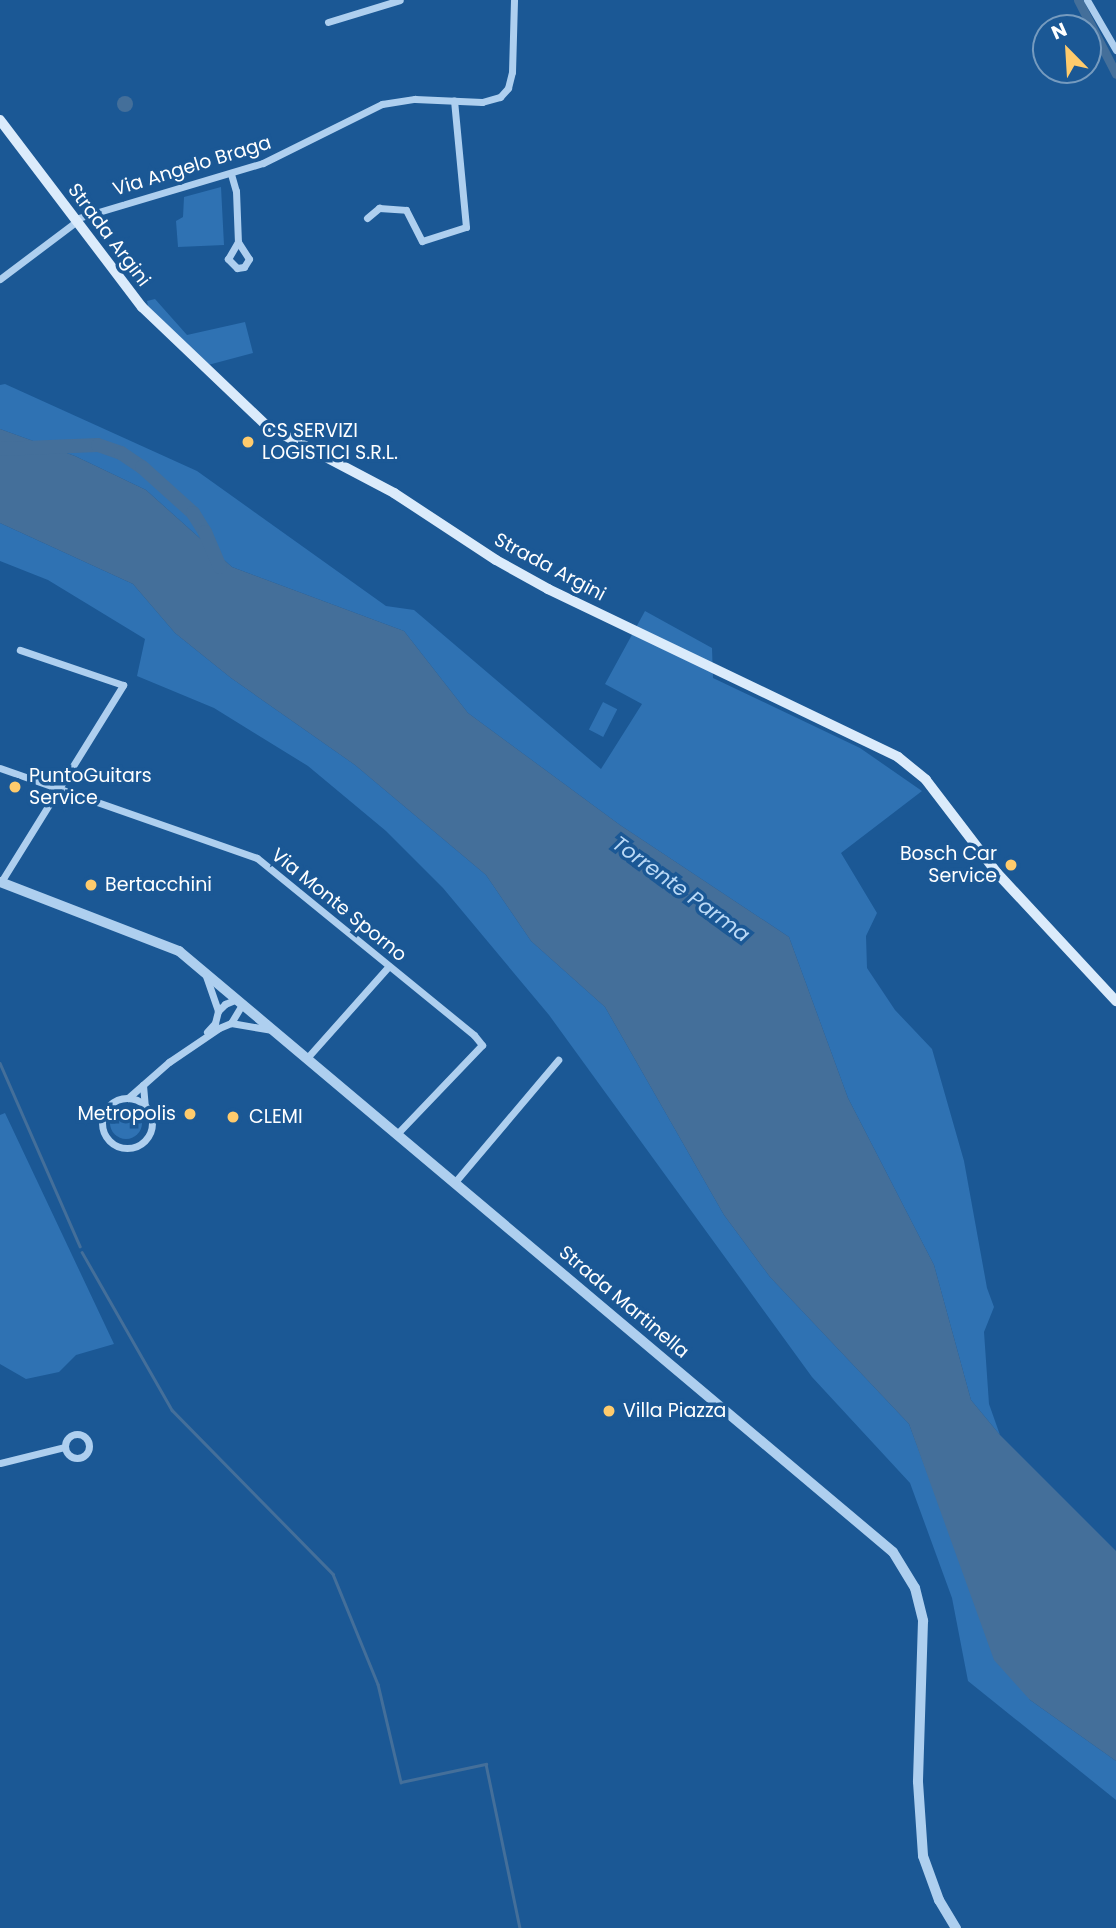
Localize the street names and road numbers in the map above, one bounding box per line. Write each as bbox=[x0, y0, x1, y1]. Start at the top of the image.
street label: Via Angelo Braga bbox=[110, 131, 274, 201]
street label: Strada Argini bbox=[63, 179, 155, 291]
street label: Strada Argini bbox=[490, 528, 610, 606]
street label: Via Monte Sporno bbox=[267, 843, 411, 967]
street label: Strada Martinella bbox=[554, 1241, 694, 1363]

